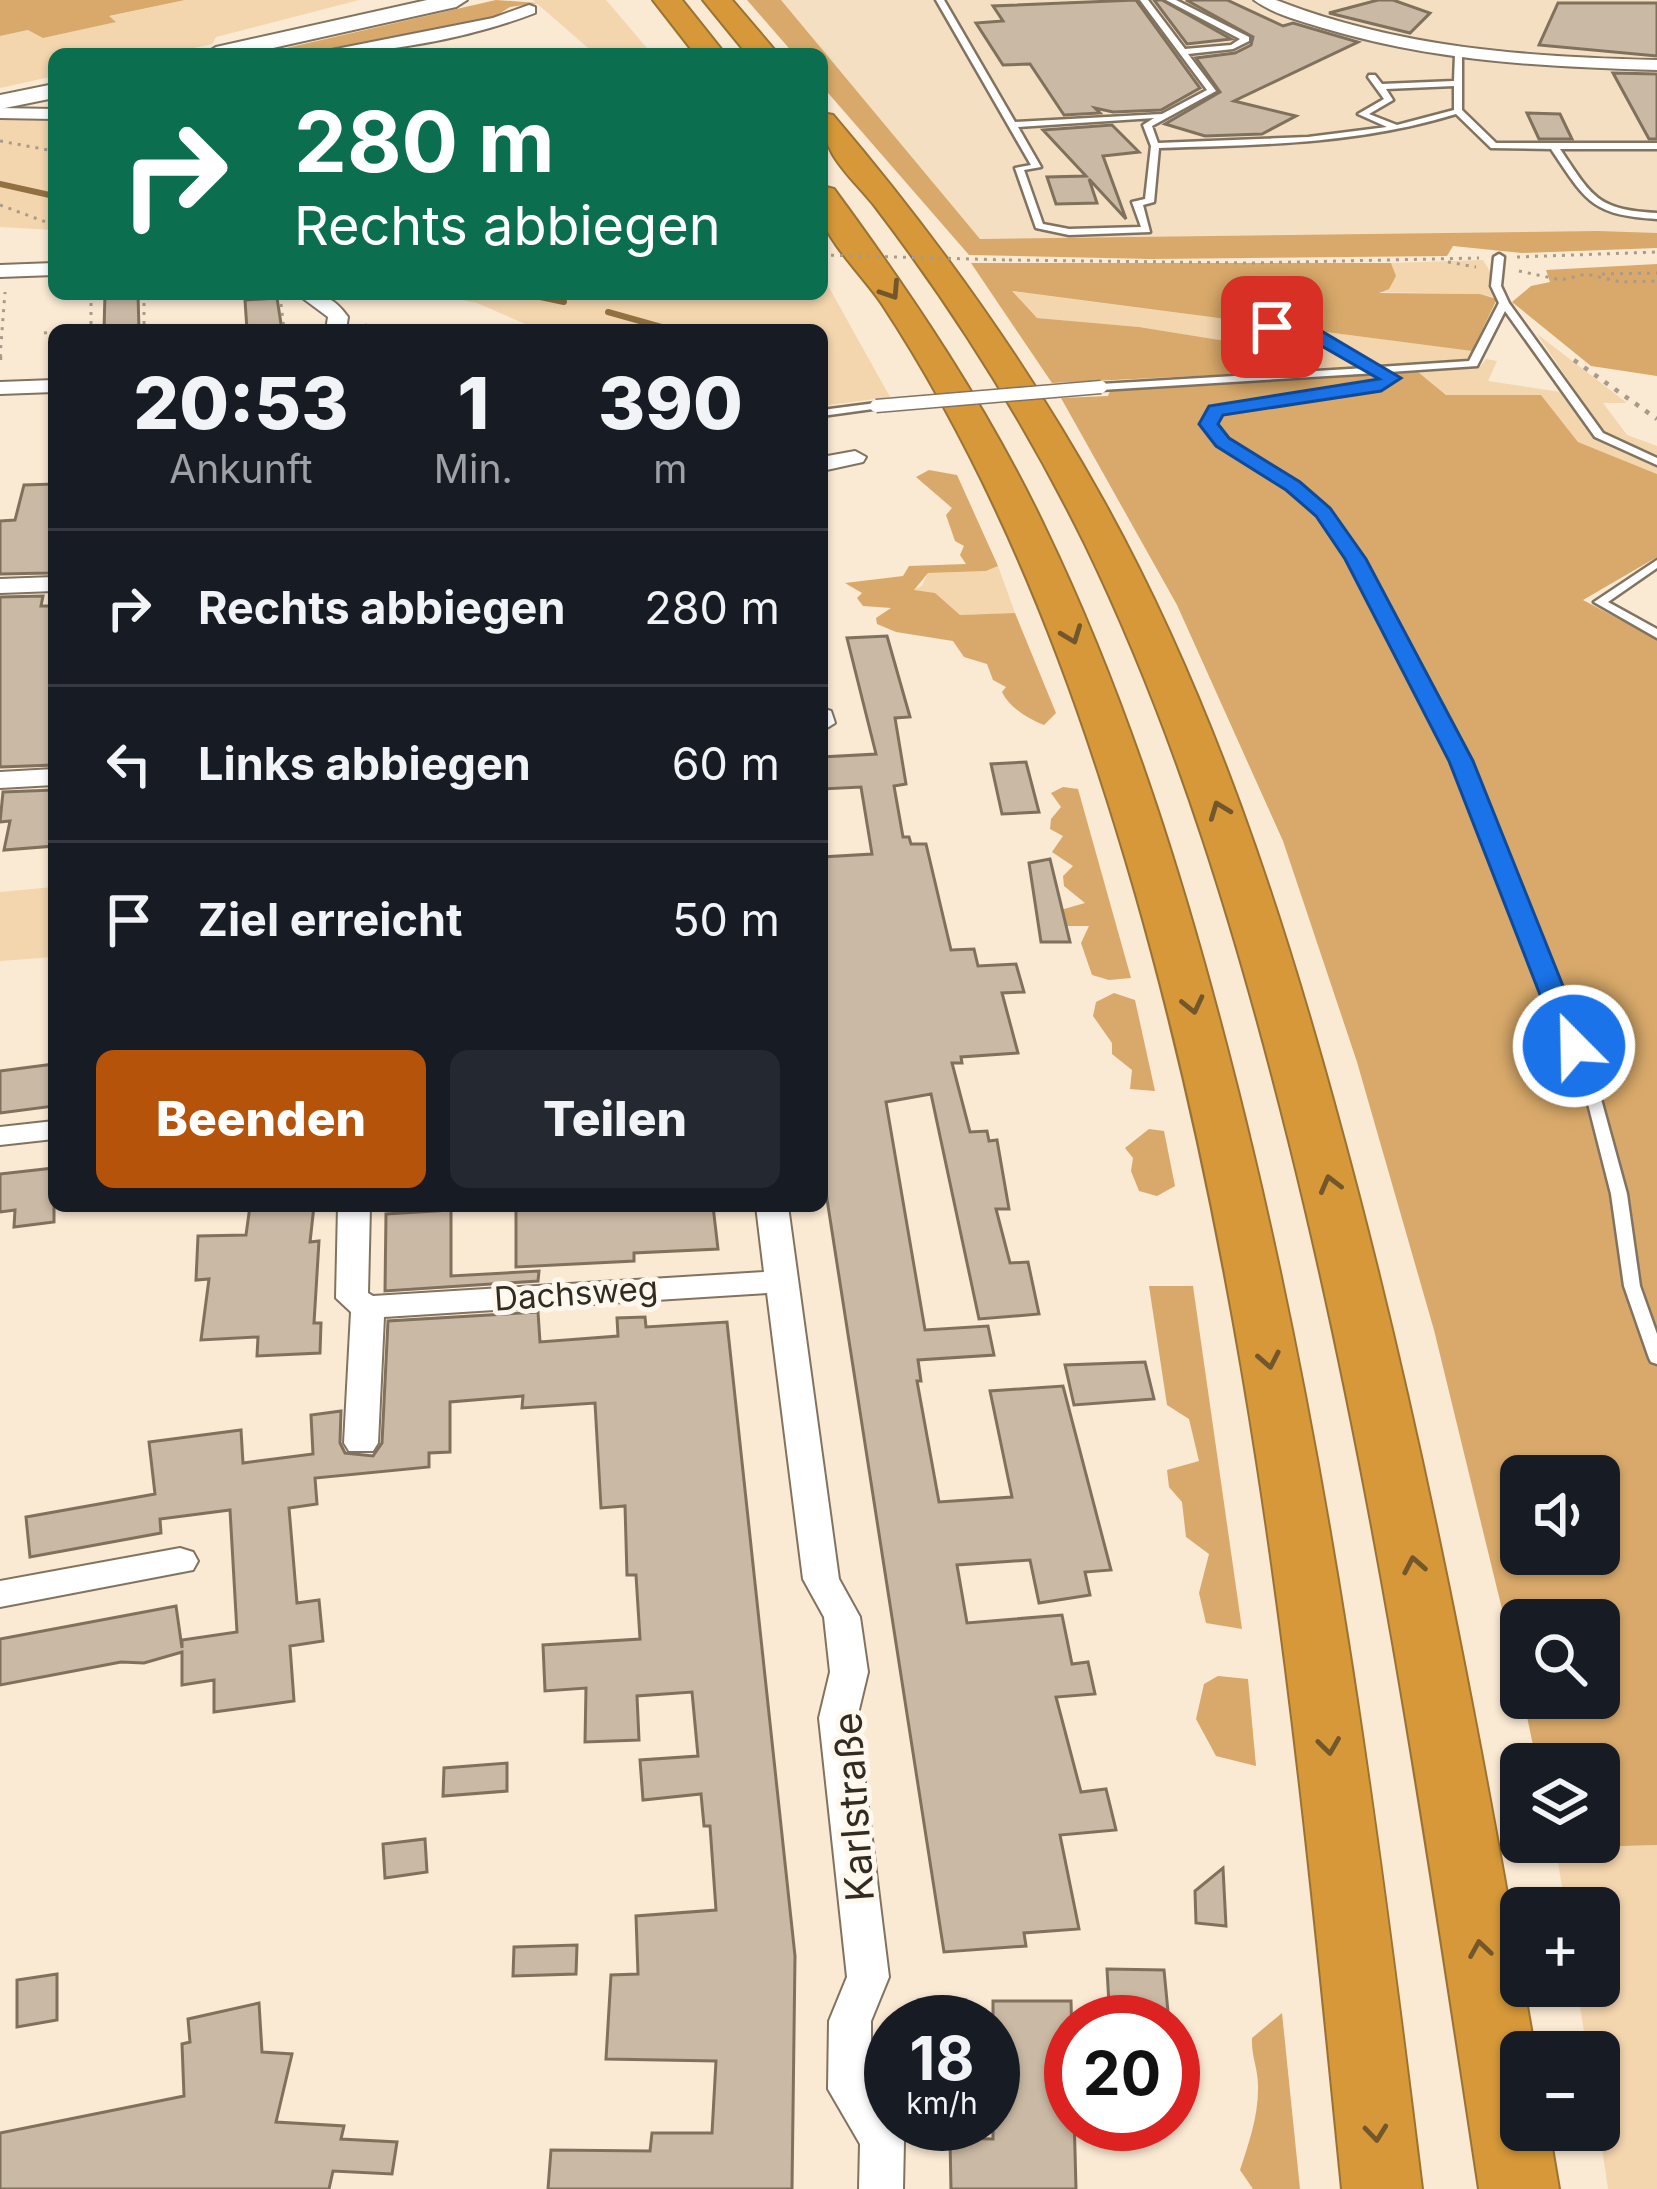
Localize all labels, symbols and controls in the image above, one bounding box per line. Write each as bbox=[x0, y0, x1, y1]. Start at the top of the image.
text: 280 m bbox=[294, 91, 555, 192]
icon: right bbox=[96, 96, 252, 252]
text: Rechts abbiegen bbox=[294, 193, 721, 258]
pin bbox=[1221, 276, 1323, 378]
one-way arrow bbox=[876, 277, 898, 299]
icon: arrive bbox=[1239, 294, 1305, 360]
text: 20:53 bbox=[133, 359, 349, 446]
text: 1 bbox=[457, 359, 489, 446]
text: 390 bbox=[598, 359, 743, 446]
text: Ankunft bbox=[169, 445, 313, 492]
text: Min. bbox=[434, 445, 513, 492]
text: m bbox=[653, 445, 687, 492]
icon: right bbox=[96, 575, 162, 641]
text: Rechts abbiegen bbox=[198, 580, 565, 635]
text: 280 m bbox=[644, 580, 780, 635]
one-way arrow bbox=[1058, 623, 1083, 644]
icon: left bbox=[96, 731, 162, 797]
text: Links abbiegen bbox=[198, 736, 531, 791]
text: 60 m bbox=[672, 736, 780, 791]
one-way arrow bbox=[1209, 801, 1234, 822]
icon: arrive bbox=[96, 887, 162, 953]
text: Ziel erreicht bbox=[198, 892, 462, 947]
text: 50 m bbox=[672, 892, 780, 947]
position arrow bbox=[1511, 983, 1637, 1109]
one-way arrow bbox=[1179, 995, 1204, 1015]
button: Beenden bbox=[96, 1050, 426, 1188]
button: Teilen bbox=[450, 1050, 780, 1188]
one-way arrow bbox=[1319, 1174, 1344, 1195]
street label: Dachsweg bbox=[493, 1267, 659, 1319]
one-way arrow bbox=[1255, 1350, 1281, 1370]
map controls bbox=[1500, 1455, 1620, 2151]
button: sound bbox=[1500, 1455, 1620, 1575]
one-way arrow bbox=[1403, 1555, 1428, 1575]
button: search bbox=[1500, 1599, 1620, 1719]
street label: Karlstraße bbox=[823, 1711, 883, 1903]
one-way arrow bbox=[1315, 1736, 1341, 1756]
button: layers bbox=[1500, 1743, 1620, 1863]
button: + bbox=[1500, 1887, 1620, 2007]
one-way arrow bbox=[1469, 1939, 1494, 1959]
speed limit sign: 20 bbox=[1044, 1995, 1200, 2151]
text: 18 bbox=[910, 2022, 974, 2094]
button: − bbox=[1500, 2031, 1620, 2151]
text: km/h bbox=[906, 2085, 978, 2121]
one-way arrow bbox=[1363, 2123, 1389, 2143]

